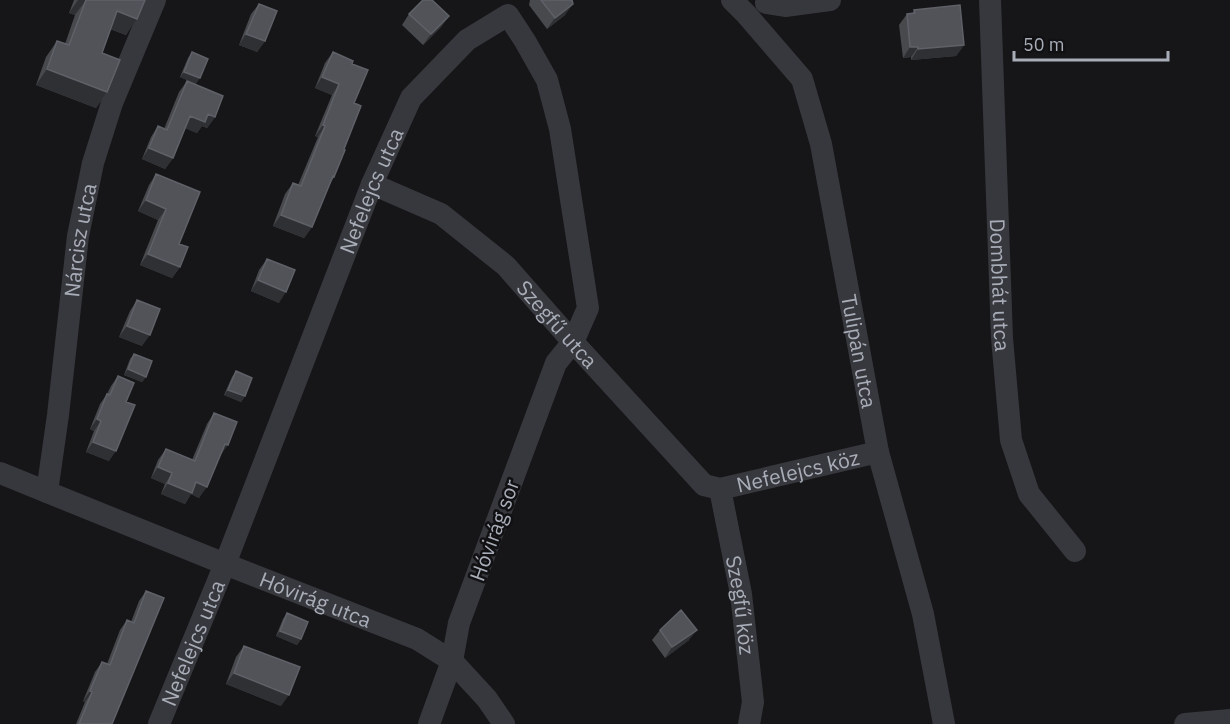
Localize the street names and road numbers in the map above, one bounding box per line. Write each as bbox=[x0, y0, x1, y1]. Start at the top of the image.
street label: Nefelejcs utca bbox=[332, 123, 410, 258]
street label: Nárcisz utca bbox=[57, 181, 103, 299]
street label: Dombhát utca bbox=[984, 218, 1017, 352]
street label: Szegfű utca bbox=[511, 274, 604, 374]
street label: Tulipán utca bbox=[835, 292, 884, 410]
street label: Nefelejcs köz bbox=[734, 443, 862, 499]
street label: Hóvirág sor bbox=[463, 475, 525, 585]
street label: Szegfű köz bbox=[720, 553, 762, 656]
street label: Hóvirág utca bbox=[256, 565, 376, 634]
street label: Nefelejcs utca bbox=[154, 575, 231, 710]

